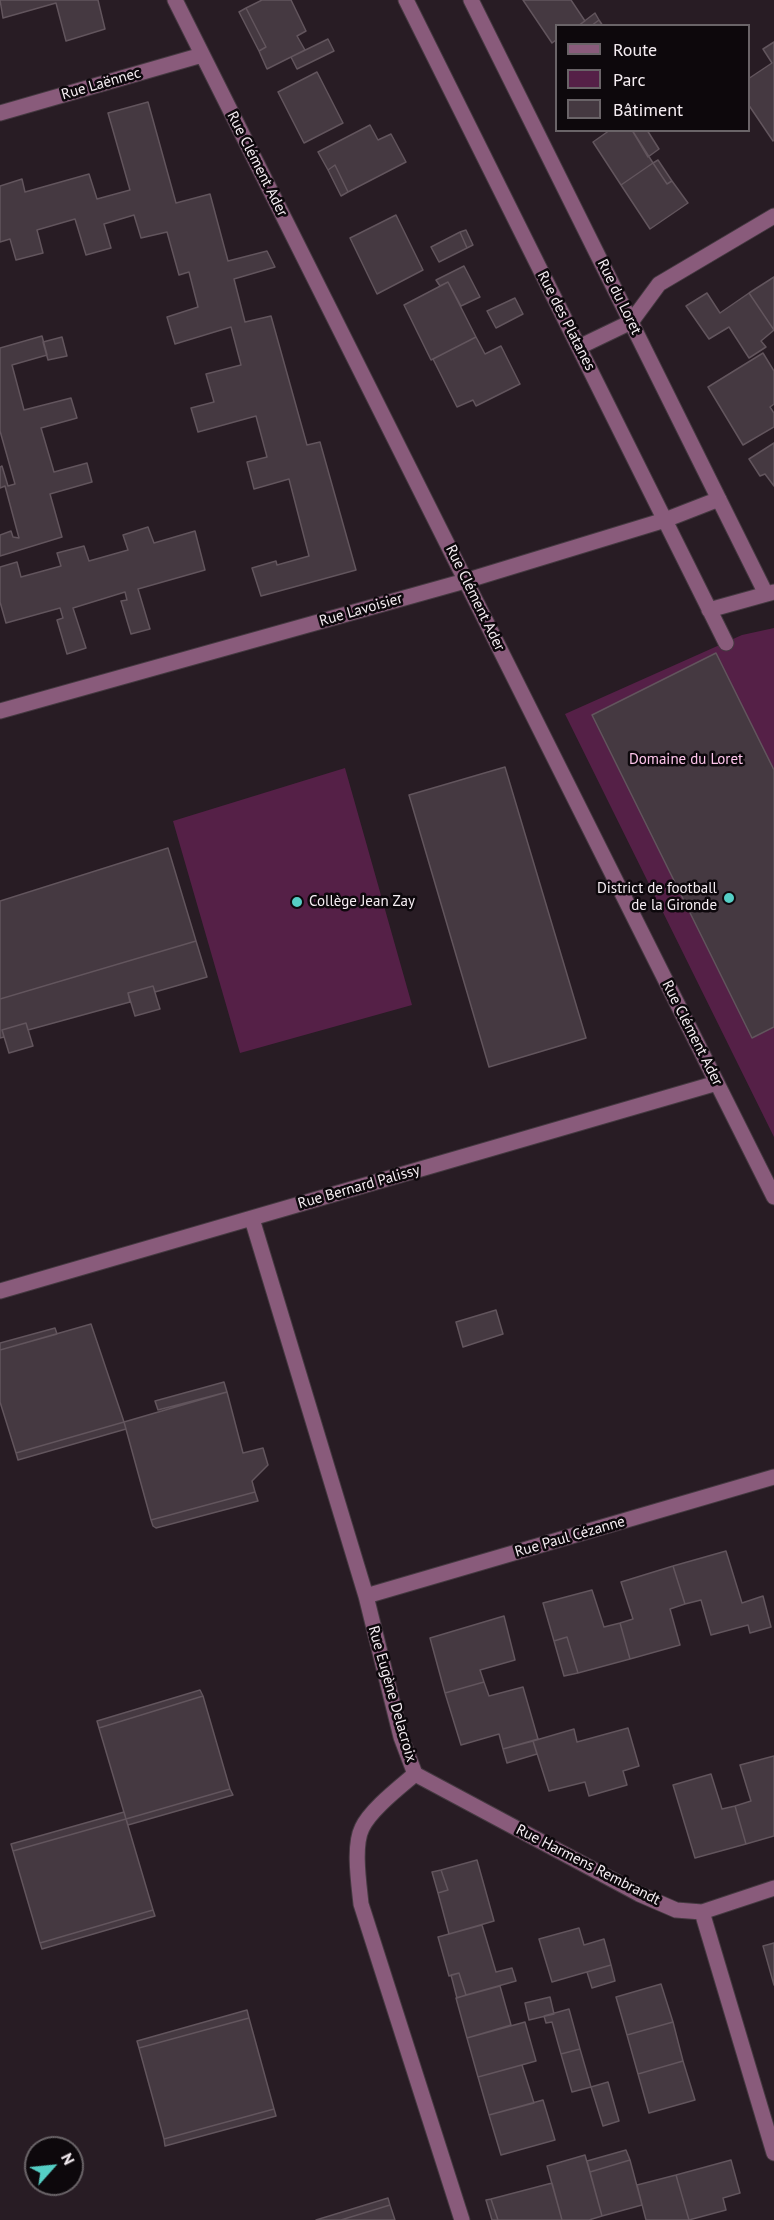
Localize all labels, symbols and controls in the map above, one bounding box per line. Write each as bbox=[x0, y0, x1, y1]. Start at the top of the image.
legend bbox=[555, 24, 750, 132]
text: Route bbox=[613, 38, 657, 61]
street label: Rue Laënnec bbox=[59, 64, 143, 104]
text: Parc bbox=[613, 68, 646, 91]
text: Bâtiment bbox=[613, 98, 683, 121]
street label: Rue Clément Ader bbox=[223, 108, 291, 220]
street label: Rue du Loret bbox=[593, 256, 645, 338]
street label: Rue des Platanes bbox=[533, 268, 599, 374]
street label: Rue Clément Ader bbox=[442, 542, 508, 654]
street label: Rue Lavoisier bbox=[317, 590, 405, 630]
park label: Domaine du Loret bbox=[629, 751, 743, 769]
place label: District de football de la Gironde bbox=[597, 880, 717, 915]
marker: District de football de la Gironde bbox=[722, 891, 736, 905]
place label: Collège Jean Zay bbox=[309, 893, 415, 911]
marker: Collège Jean Zay bbox=[290, 895, 304, 909]
street label: Rue Clément Ader bbox=[658, 977, 726, 1089]
street label: Rue Bernard Palissy bbox=[296, 1161, 422, 1213]
street label: Rue Paul Cézanne bbox=[513, 1513, 627, 1561]
street label: Rue Eugène Delacroix bbox=[364, 1624, 420, 1764]
street label: Rue Harmens Rembrandt bbox=[513, 1821, 663, 1909]
north arrow bbox=[24, 2136, 84, 2196]
text: N bbox=[57, 2150, 80, 2168]

